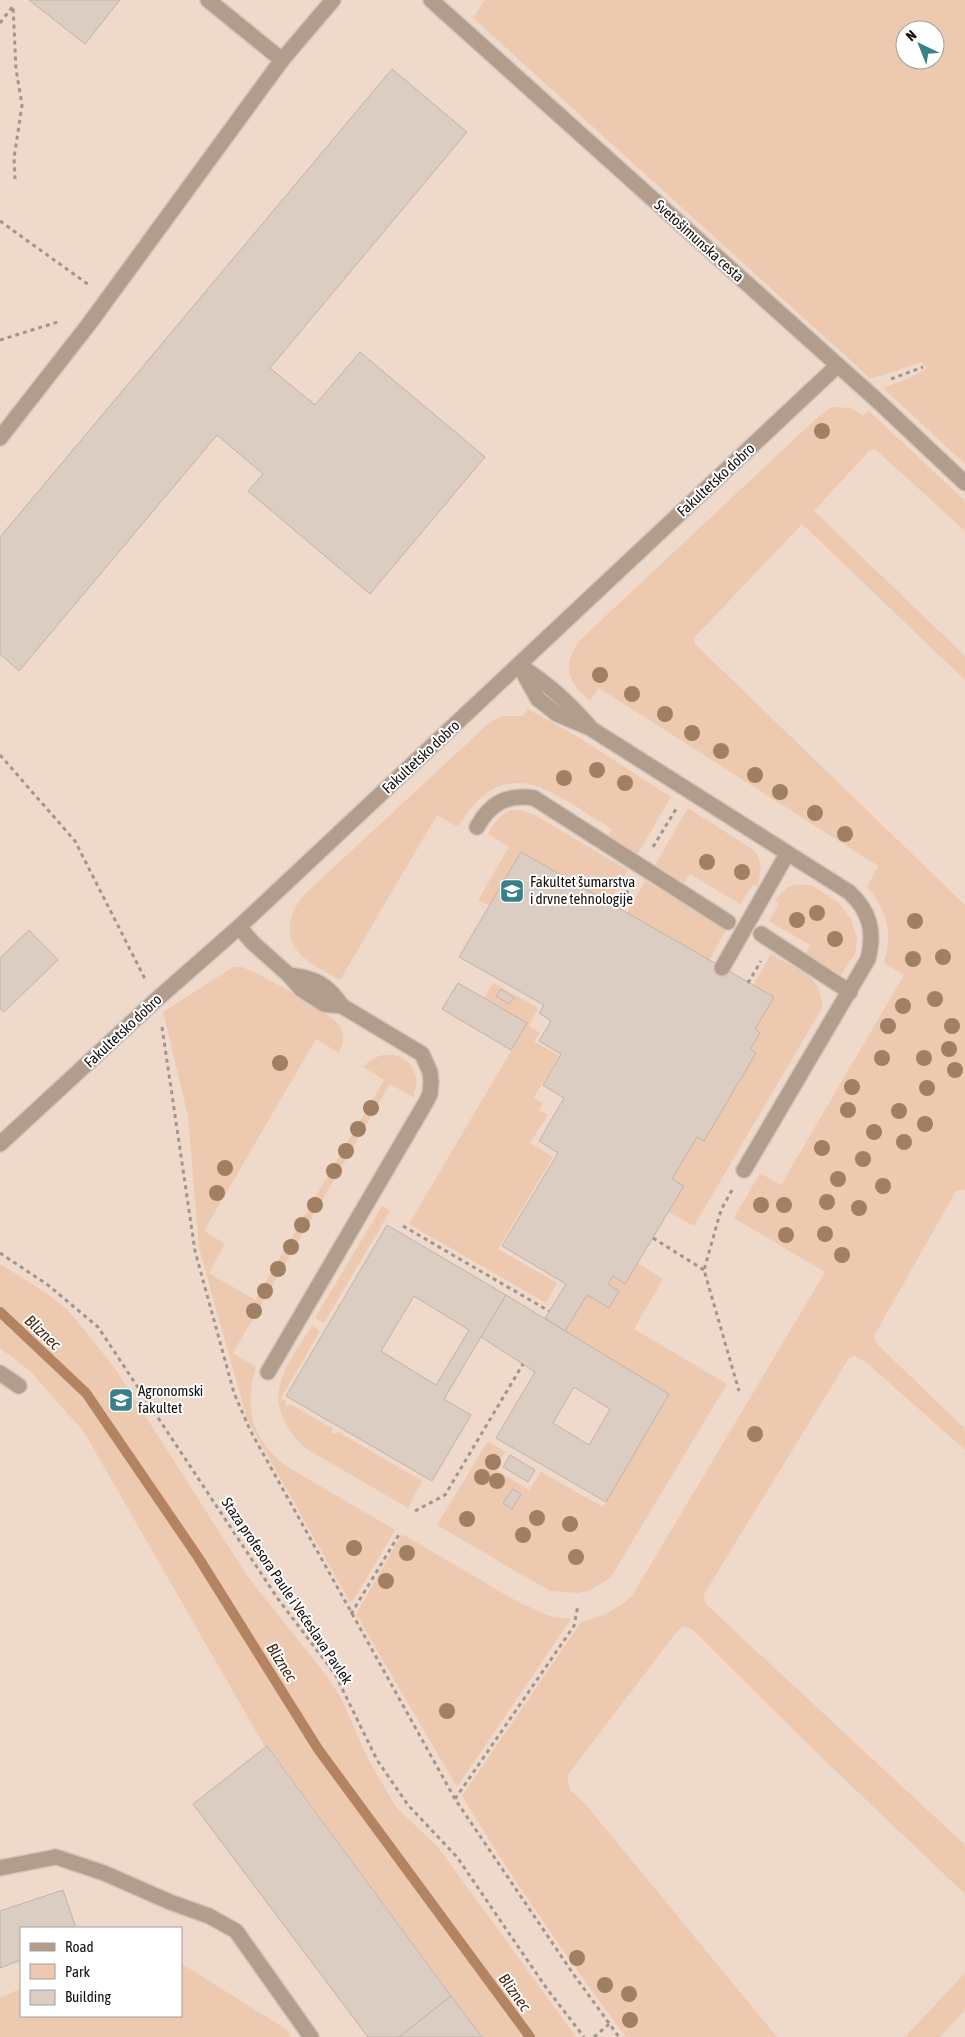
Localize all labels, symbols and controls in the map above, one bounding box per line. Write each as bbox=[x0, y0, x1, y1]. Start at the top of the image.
north arrow bbox=[895, 20, 945, 70]
text: N bbox=[903, 27, 920, 44]
street label: Svetošimunska cesta bbox=[651, 196, 747, 285]
street label: Fakultetsko dobro bbox=[674, 440, 758, 520]
street label: Fakultetsko dobro bbox=[379, 717, 463, 797]
place label: Fakultet šumarstva i drvne tehnologije bbox=[530, 873, 635, 907]
school or university icon: Fakultet šumarstva i drvne tehnologije bbox=[499, 878, 525, 904]
street label: Fakultetsko dobro bbox=[81, 991, 165, 1071]
water label: Bliznec bbox=[22, 1311, 65, 1354]
place label: Agronomski fakultet bbox=[138, 1382, 203, 1416]
school or university icon: Agronomski fakultet bbox=[108, 1387, 134, 1413]
street label: Staza profesora Paule i Većeslava Pavlek bbox=[218, 1494, 357, 1688]
water label: Bliznec bbox=[263, 1639, 301, 1685]
legend bbox=[20, 1927, 182, 2017]
text: Road bbox=[65, 1938, 94, 1955]
text: Park bbox=[65, 1963, 90, 1980]
water label: Bliznec bbox=[495, 1970, 535, 2015]
text: Building bbox=[65, 1988, 111, 2005]

